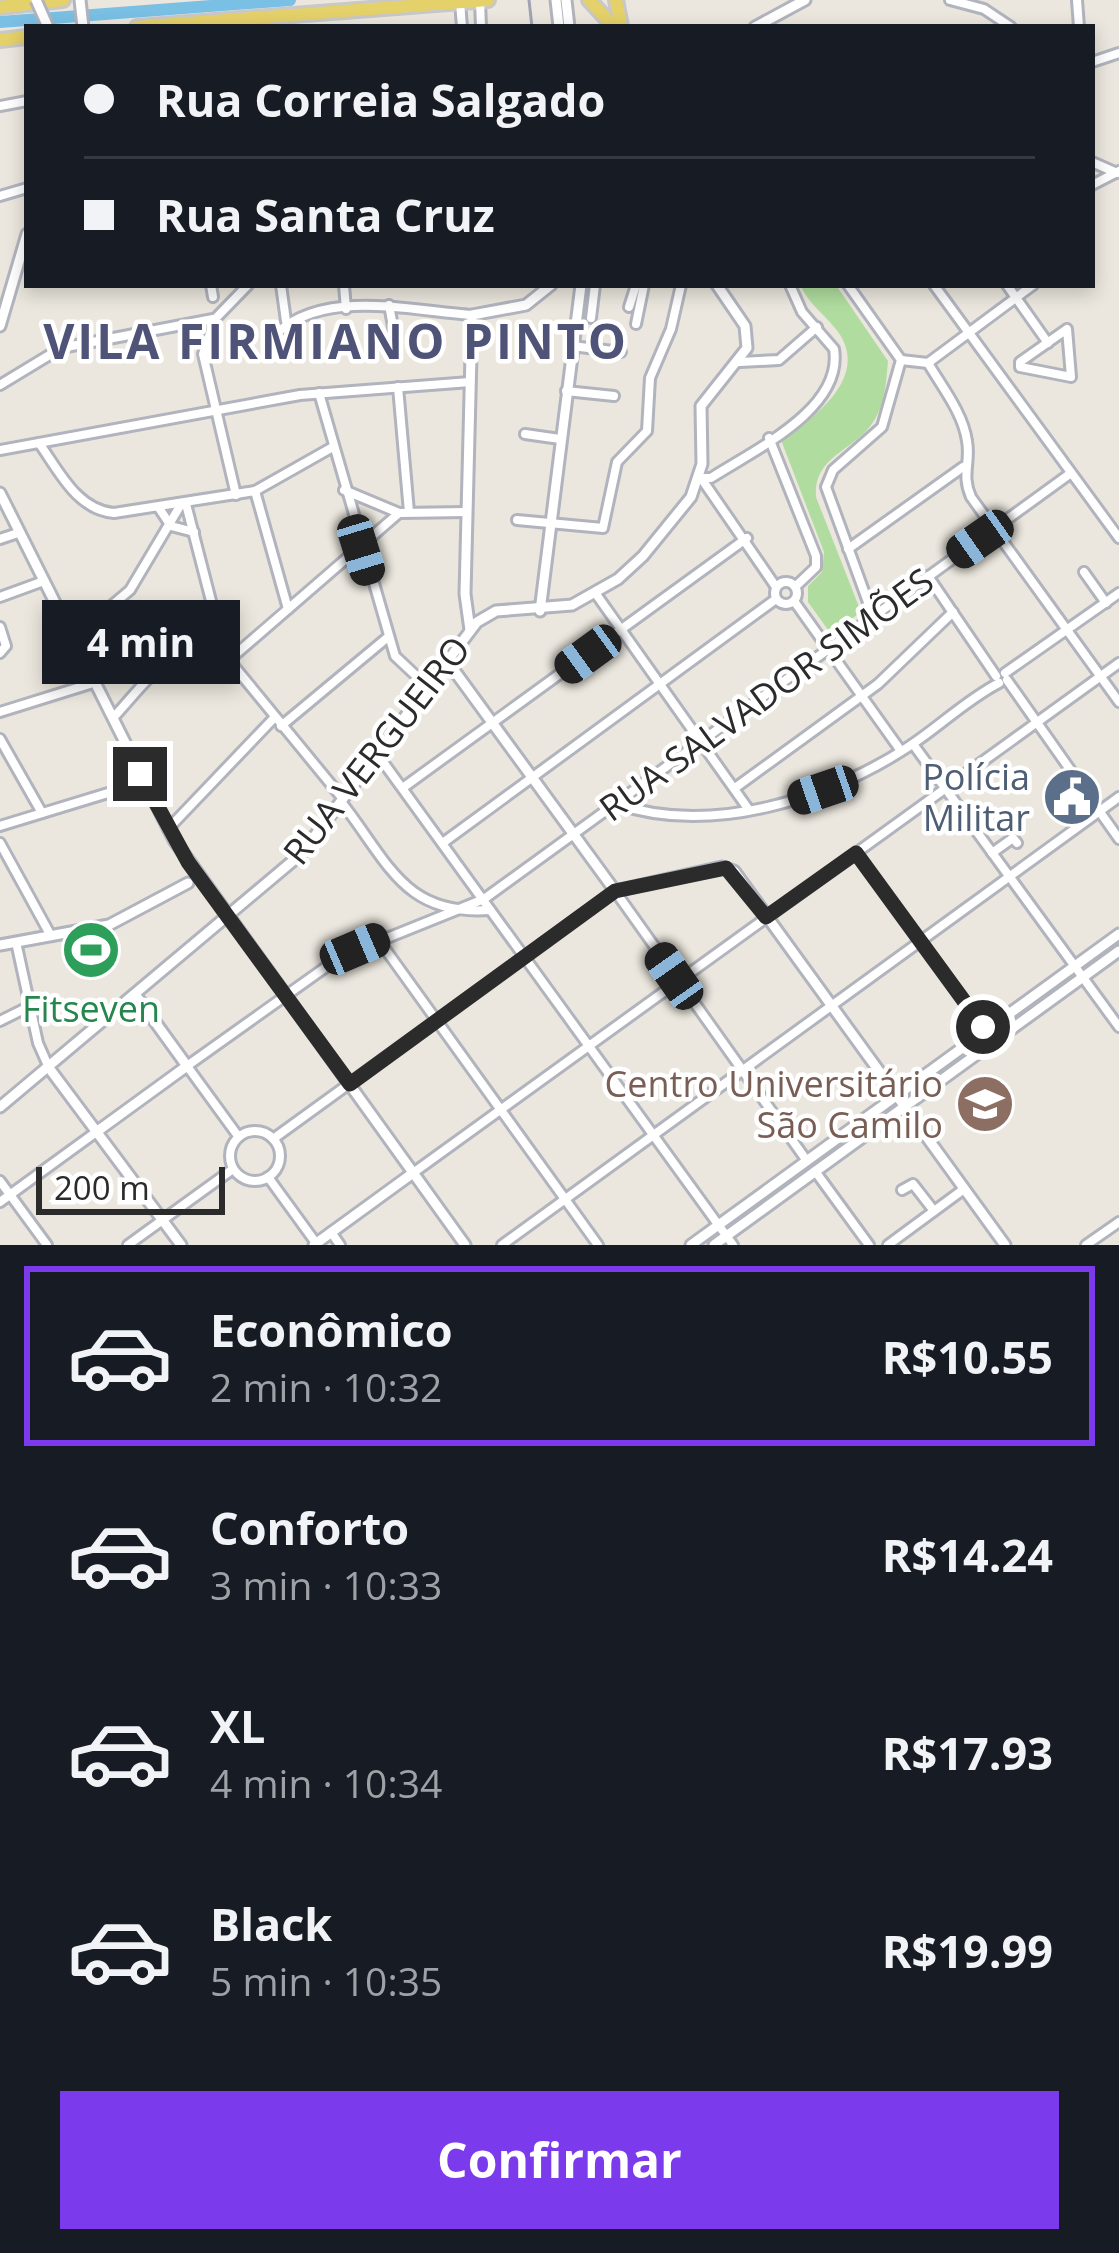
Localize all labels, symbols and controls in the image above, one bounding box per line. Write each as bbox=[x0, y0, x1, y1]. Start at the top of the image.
text: Rua Correia Salgado bbox=[156, 69, 605, 130]
text: Rua Santa Cruz bbox=[156, 184, 495, 245]
district label: VILA FIRMIANO PINTO bbox=[43, 308, 629, 373]
car bbox=[940, 504, 1020, 574]
car bbox=[333, 510, 389, 590]
street label: RUA SALVADOR SIMÕES bbox=[589, 556, 943, 832]
callout: 4 min bbox=[41, 600, 239, 684]
text: 4 min bbox=[87, 615, 195, 668]
car bbox=[548, 618, 628, 690]
street label: RUA VERGUEIRO bbox=[271, 626, 481, 874]
route end bbox=[113, 747, 167, 801]
place label: Polícia Militar bbox=[922, 752, 1030, 842]
car bbox=[783, 761, 863, 819]
public building icon: Polícia Militar bbox=[1041, 766, 1103, 828]
car bbox=[315, 918, 395, 980]
sports icon: Fitseven bbox=[60, 919, 122, 981]
car bbox=[639, 936, 709, 1016]
place label: Fitseven bbox=[22, 984, 160, 1033]
route start bbox=[956, 1000, 1010, 1054]
place label: Centro Universitário São Camilo bbox=[605, 1059, 943, 1149]
school or university icon: Centro Universitário São Camilo bbox=[954, 1073, 1016, 1135]
scale bar bbox=[36, 1161, 225, 1214]
text: 200 m bbox=[54, 1165, 150, 1210]
text: Econômico bbox=[210, 1299, 453, 1360]
icon: car bbox=[66, 1302, 174, 1410]
text: R$10.55 bbox=[882, 1326, 1053, 1387]
text: 2 min · 10:32 bbox=[210, 1360, 442, 1413]
text: Conforto bbox=[210, 1497, 409, 1558]
icon: car bbox=[66, 1500, 174, 1608]
text: R$14.24 bbox=[882, 1524, 1053, 1585]
text: 3 min · 10:33 bbox=[210, 1558, 442, 1611]
text: XL bbox=[210, 1695, 265, 1756]
icon: car bbox=[66, 1698, 174, 1806]
text: R$17.93 bbox=[882, 1722, 1053, 1783]
text: 4 min · 10:34 bbox=[210, 1756, 442, 1809]
text: Black bbox=[210, 1893, 332, 1954]
icon: car bbox=[66, 1896, 174, 2004]
text: R$19.99 bbox=[882, 1920, 1053, 1981]
text: 5 min · 10:35 bbox=[210, 1954, 442, 2007]
button: Confirmar bbox=[60, 2091, 1059, 2229]

